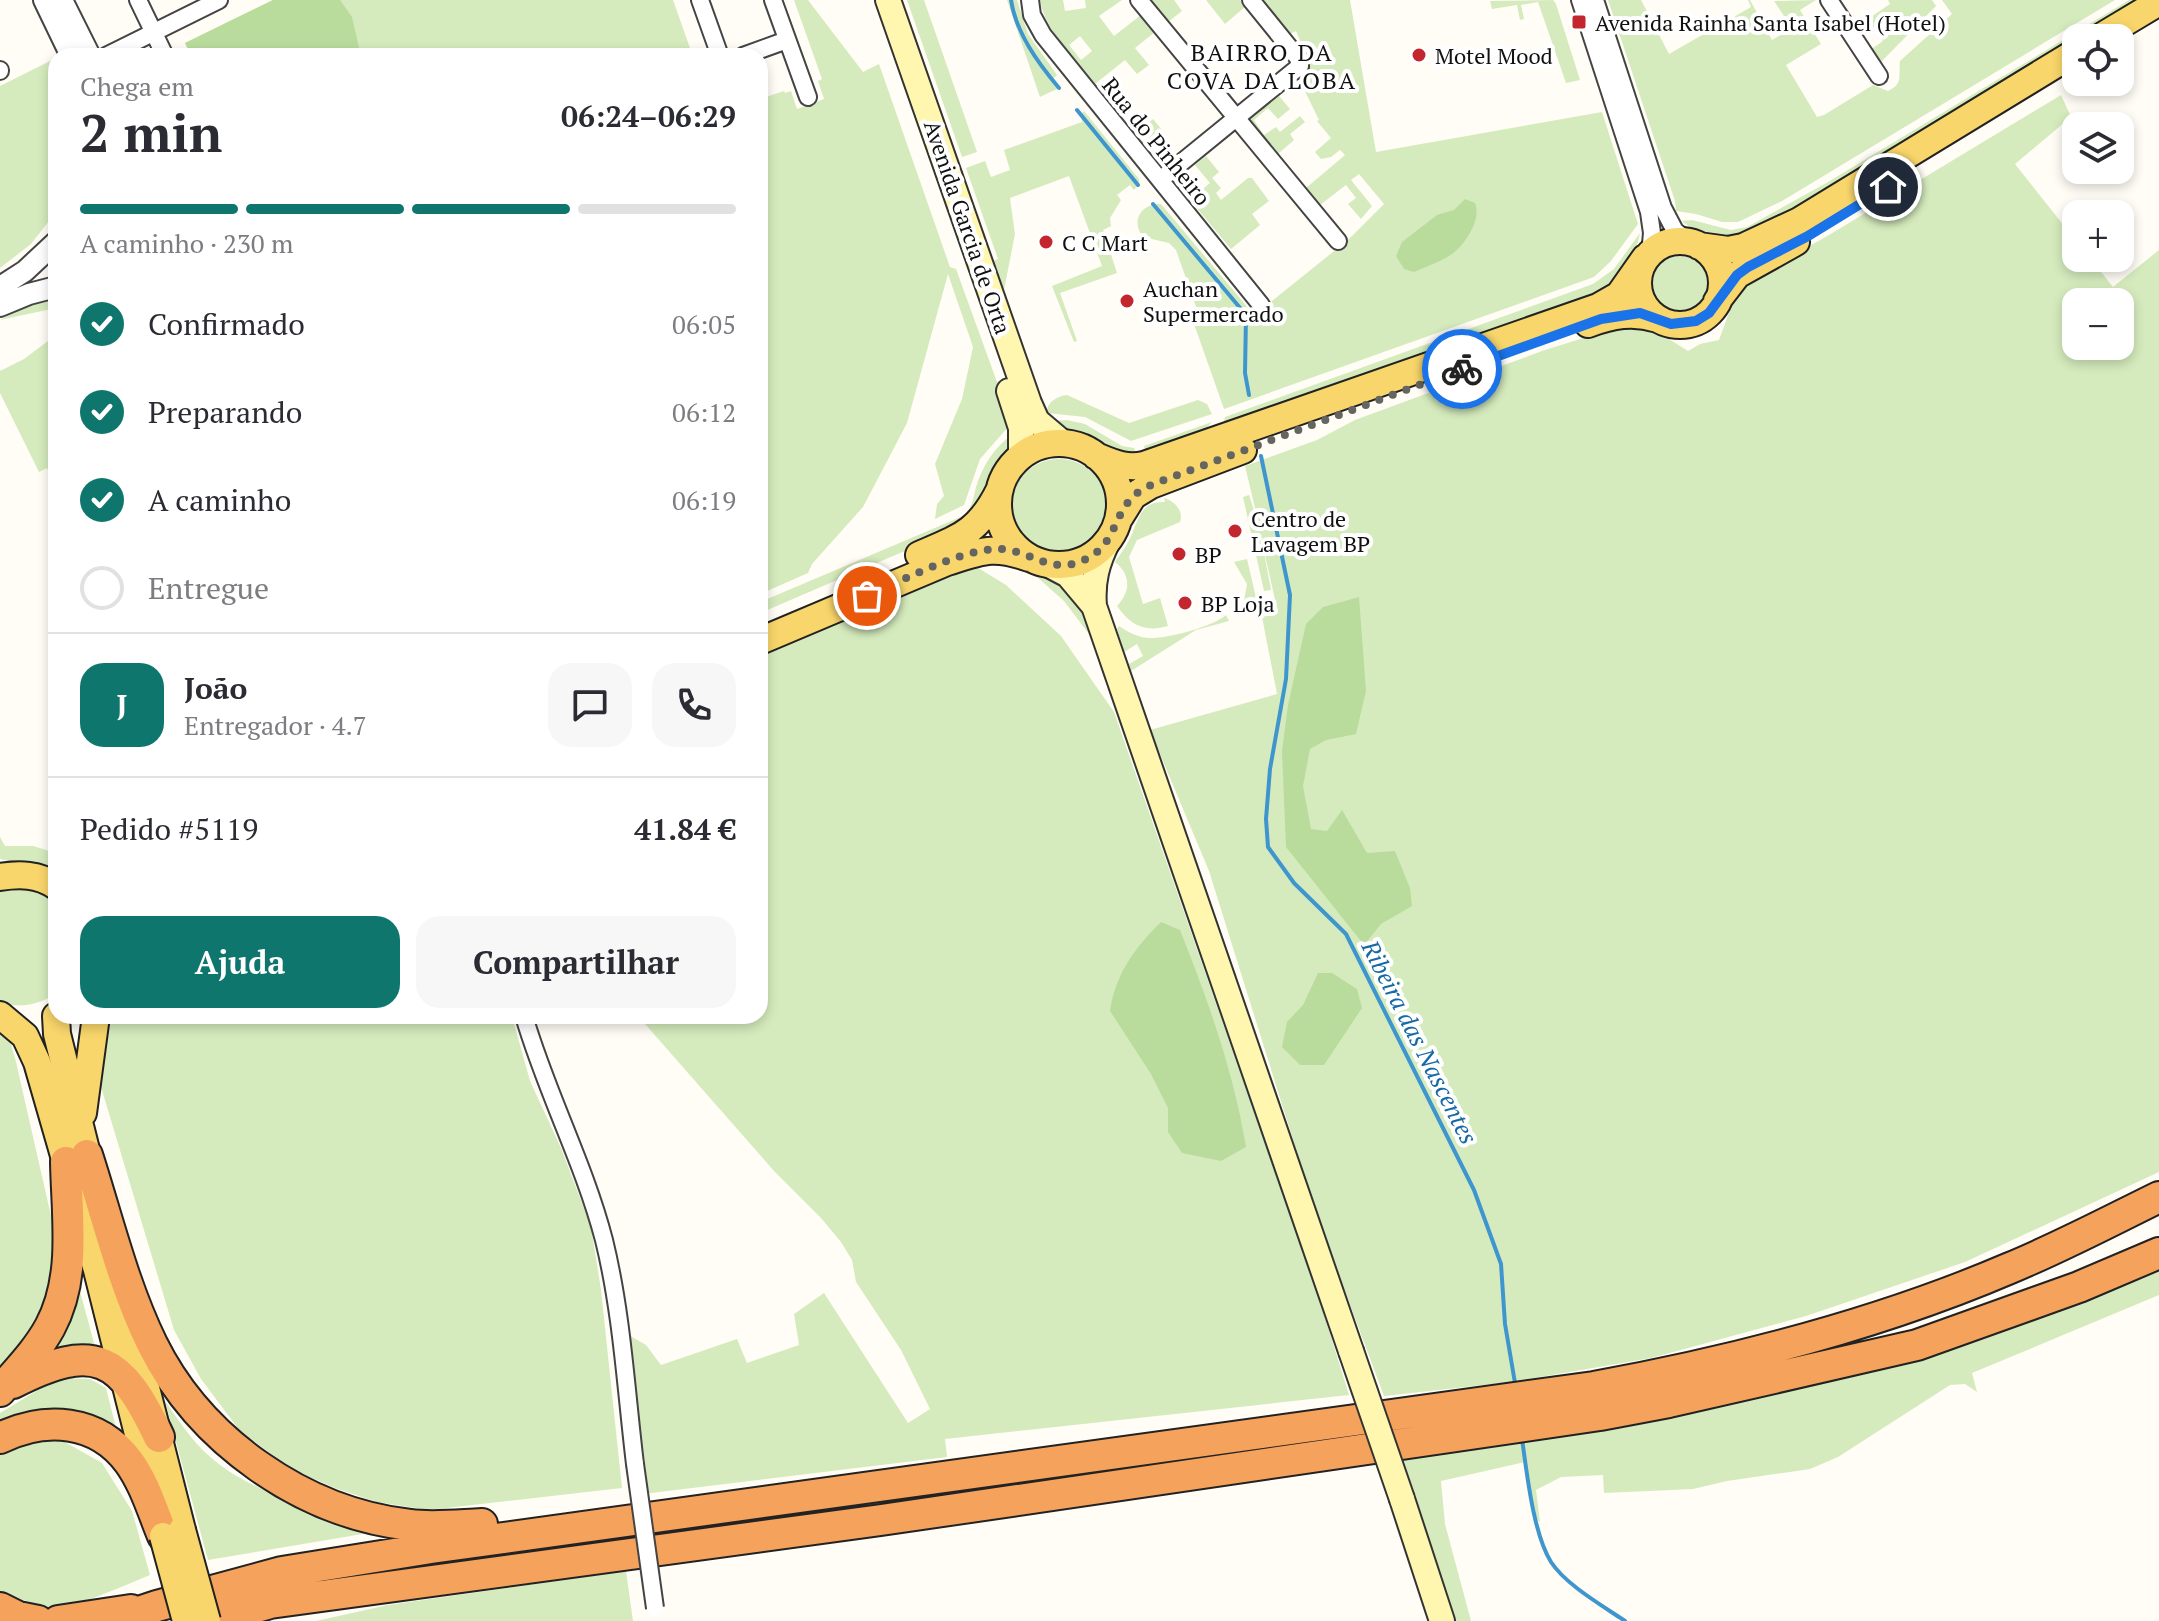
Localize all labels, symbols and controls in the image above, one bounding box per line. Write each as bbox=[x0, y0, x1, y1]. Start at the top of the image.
place label: Avenida Rainha Santa Isabel (Hotel) bbox=[1595, 8, 1946, 37]
marker: Avenida Rainha Santa Isabel (Hotel) bbox=[1570, 13, 1588, 31]
map controls bbox=[2062, 24, 2134, 360]
button: locate bbox=[2062, 24, 2134, 96]
district label: BAIRRO DA COVA DA LOBA bbox=[1167, 36, 1357, 96]
place label: Motel Mood bbox=[1435, 41, 1553, 70]
marker: Motel Mood bbox=[1410, 46, 1428, 64]
text: Chega em bbox=[80, 69, 194, 103]
street label: Rua do Pinheiro bbox=[1096, 71, 1218, 211]
text: 06:24–06:29 bbox=[561, 96, 736, 136]
text: 2 min bbox=[80, 98, 222, 167]
button: layers bbox=[2062, 112, 2134, 184]
street label: Avenida Garcia de Orta bbox=[918, 116, 1018, 338]
pin bbox=[1854, 153, 1922, 221]
icon: home bbox=[1866, 165, 1910, 209]
button: + bbox=[2062, 200, 2134, 272]
text: A caminho · 230 m bbox=[80, 226, 293, 260]
place label: C C Mart bbox=[1062, 228, 1148, 257]
marker: C C Mart bbox=[1037, 233, 1055, 251]
place label: Auchan Supermercado bbox=[1143, 274, 1284, 328]
button: − bbox=[2062, 288, 2134, 360]
marker: Auchan Supermercado bbox=[1118, 292, 1136, 310]
icon: check bbox=[80, 302, 124, 346]
text: Confirmado bbox=[148, 304, 305, 344]
text: 06:05 bbox=[672, 307, 736, 341]
courier bbox=[1422, 329, 1502, 409]
icon: bike bbox=[1440, 347, 1484, 391]
icon: check bbox=[80, 390, 124, 434]
text: Preparando bbox=[148, 392, 302, 432]
text: 06:12 bbox=[672, 395, 736, 429]
icon: check bbox=[80, 478, 124, 522]
text: A caminho bbox=[148, 480, 291, 520]
text: 06:19 bbox=[672, 483, 736, 517]
place label: Centro de Lavagem BP bbox=[1251, 504, 1370, 558]
marker: Centro de Lavagem BP bbox=[1226, 522, 1244, 540]
place label: BP bbox=[1195, 540, 1222, 569]
marker: BP bbox=[1170, 545, 1188, 563]
pin bbox=[833, 562, 901, 630]
text: Entregue bbox=[148, 568, 269, 608]
icon: bag bbox=[845, 574, 889, 618]
place label: BP Loja bbox=[1201, 589, 1275, 618]
marker: BP Loja bbox=[1176, 594, 1194, 612]
button: chat bbox=[548, 663, 632, 747]
button: phone bbox=[652, 663, 736, 747]
text: João bbox=[184, 668, 247, 708]
text: J bbox=[117, 685, 127, 725]
text: Entregador · 4.7 bbox=[184, 708, 367, 742]
text: Pedido #5119 bbox=[80, 809, 258, 849]
text: 41.84 € bbox=[634, 809, 736, 849]
button: Ajuda bbox=[80, 916, 400, 1008]
button: Compartilhar bbox=[416, 916, 736, 1008]
water label: Ribeira das Nascentes bbox=[1354, 934, 1485, 1149]

